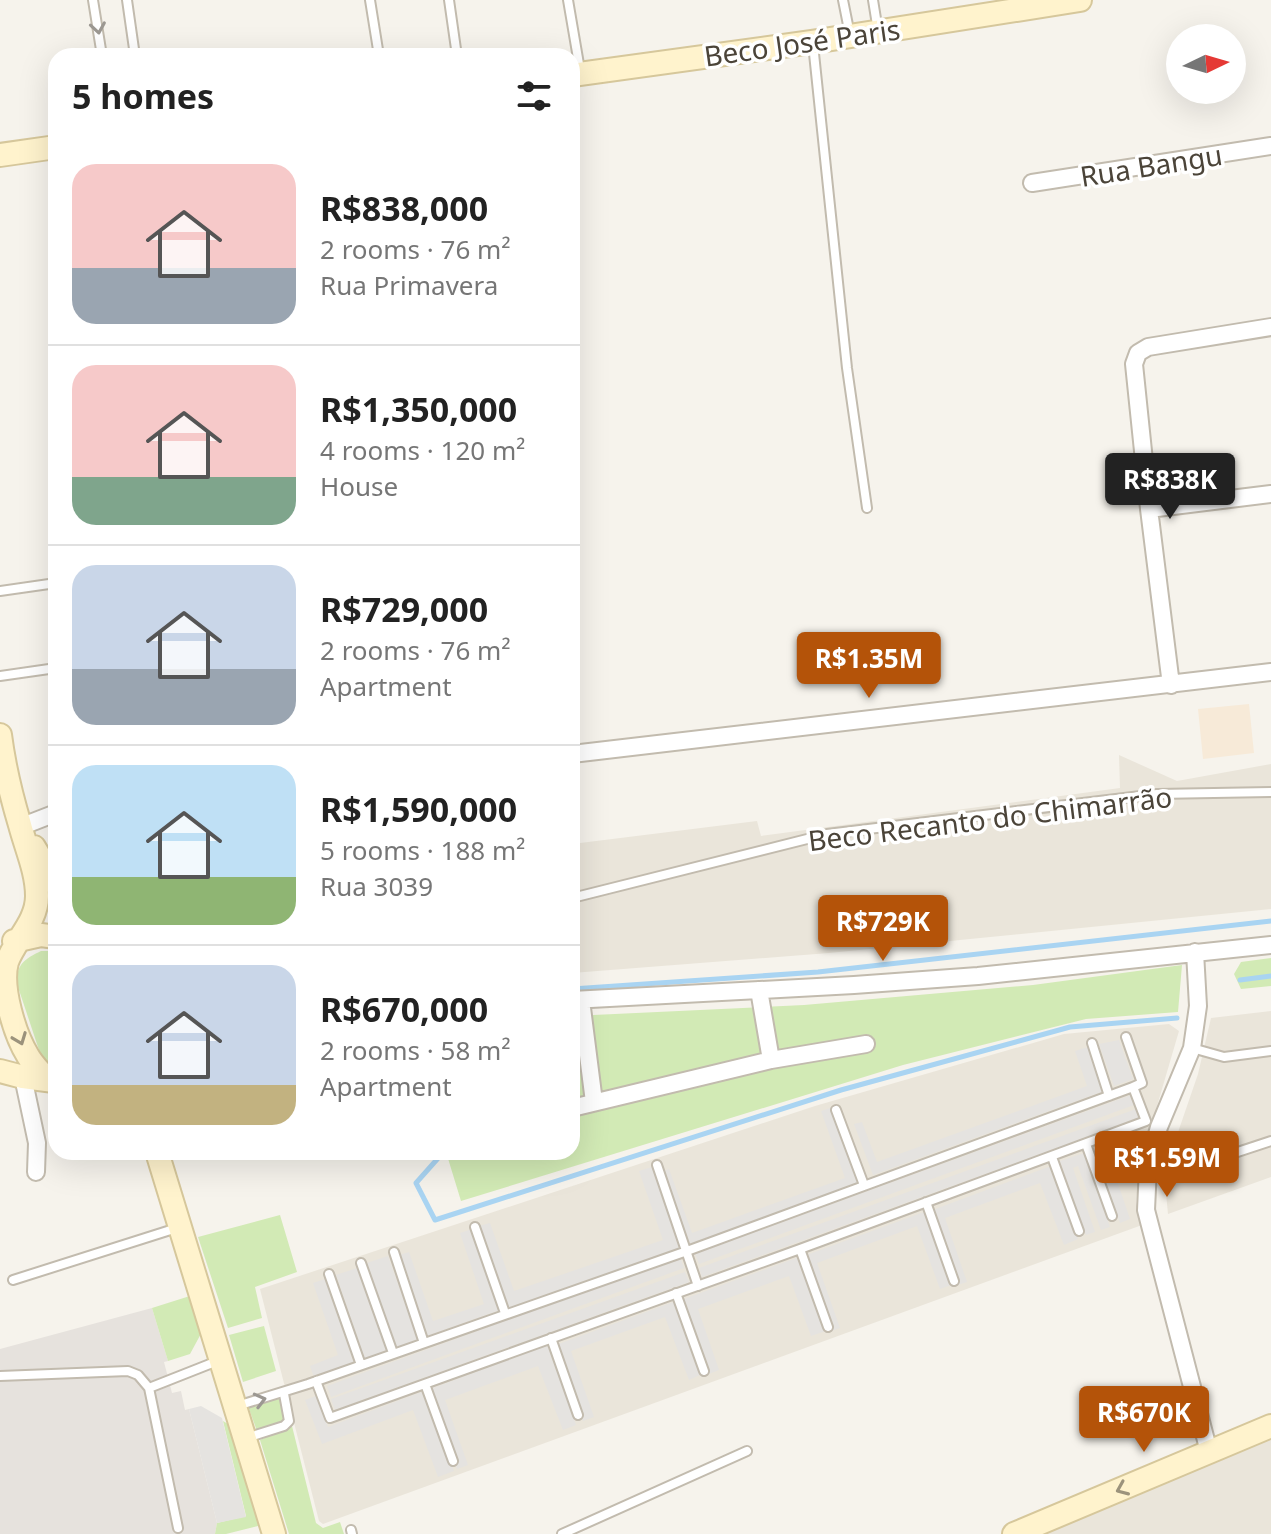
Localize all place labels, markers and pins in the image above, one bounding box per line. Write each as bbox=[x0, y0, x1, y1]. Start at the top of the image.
pin: R$838K bbox=[1105, 453, 1235, 521]
pin: R$1.35M bbox=[795, 632, 943, 700]
pin: R$729K bbox=[818, 895, 948, 963]
pin: R$1.59M bbox=[1093, 1131, 1241, 1199]
pin: R$670K bbox=[1079, 1386, 1209, 1454]

